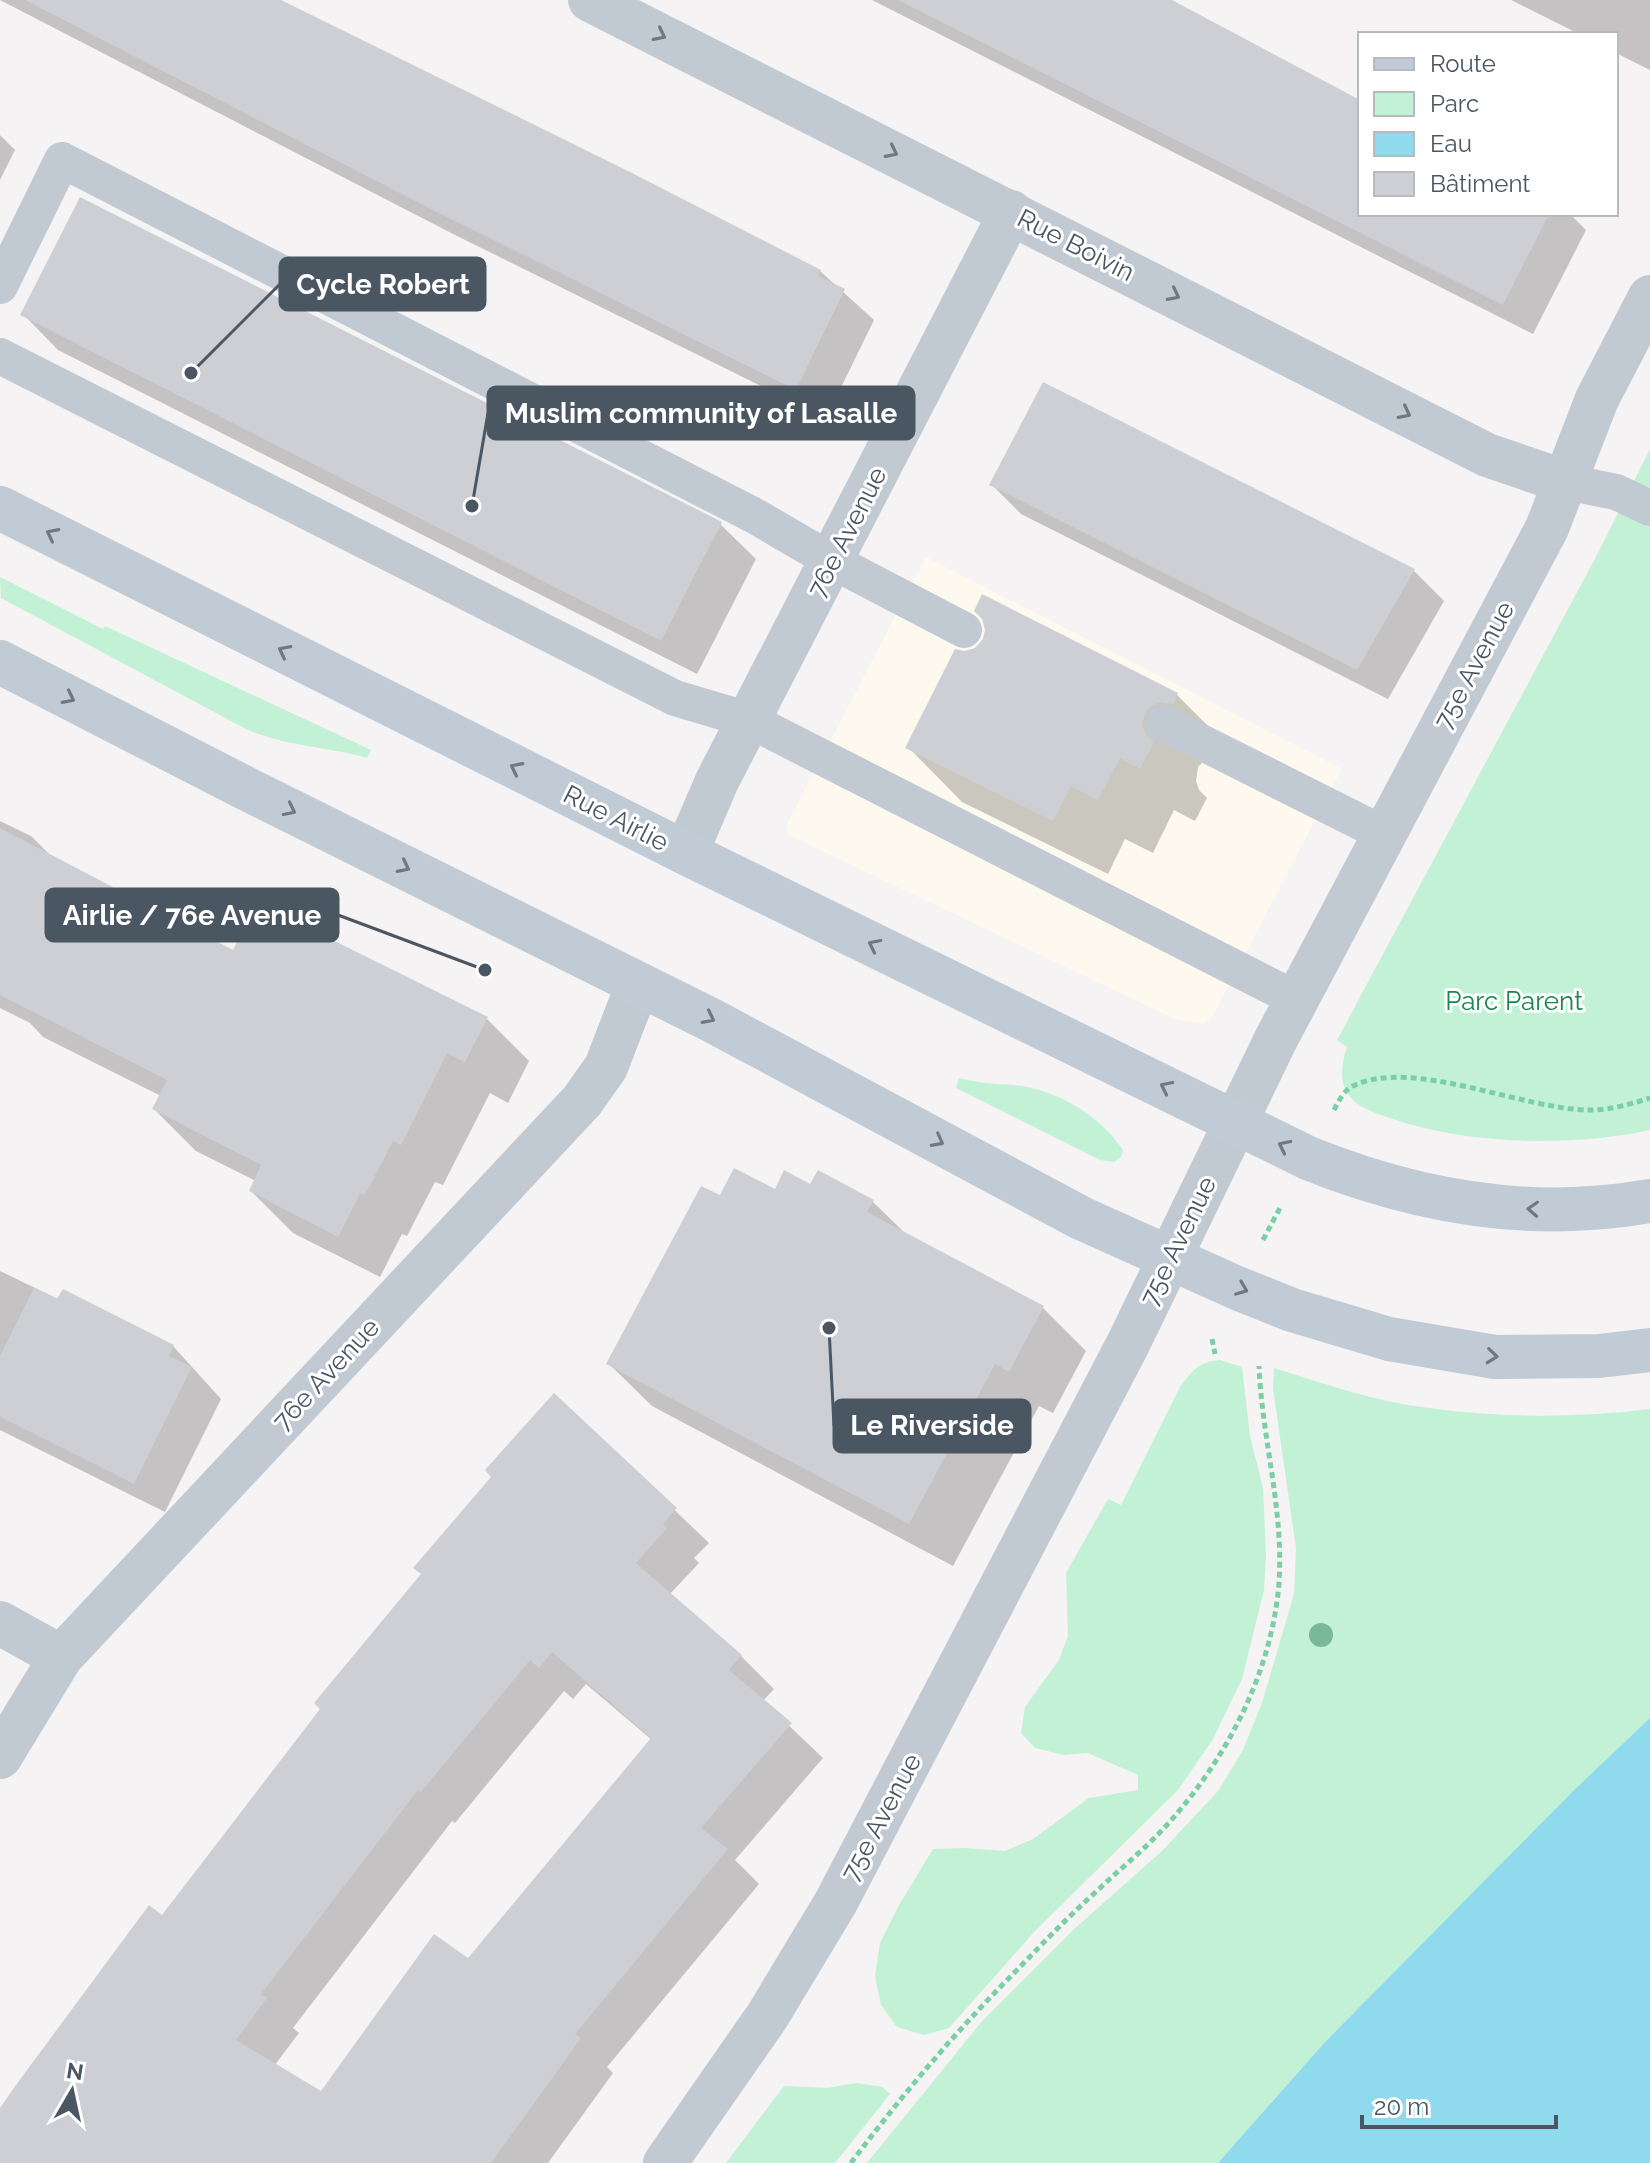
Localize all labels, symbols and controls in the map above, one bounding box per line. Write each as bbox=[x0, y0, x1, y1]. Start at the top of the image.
one-way arrow bbox=[651, 25, 666, 41]
legend bbox=[1358, 32, 1618, 216]
text: Route bbox=[1430, 49, 1496, 78]
text: Parc bbox=[1430, 89, 1479, 118]
text: Eau bbox=[1430, 129, 1472, 158]
one-way arrow bbox=[883, 142, 898, 158]
text: Bâtiment bbox=[1430, 169, 1530, 198]
street label: Rue Boivin bbox=[1012, 203, 1140, 287]
callout: Cycle Robert bbox=[280, 258, 485, 310]
text: Cycle Robert bbox=[296, 268, 470, 301]
one-way arrow bbox=[1165, 285, 1180, 300]
callout: Muslim community of Lasalle bbox=[488, 387, 914, 439]
text: Muslim community of Lasalle bbox=[505, 397, 898, 430]
one-way arrow bbox=[1397, 403, 1412, 418]
street label: 76e Avenue bbox=[801, 462, 893, 602]
one-way arrow bbox=[45, 528, 60, 544]
street label: 75e Avenue bbox=[1428, 596, 1520, 734]
one-way arrow bbox=[278, 645, 293, 661]
one-way arrow bbox=[61, 688, 76, 703]
one-way arrow bbox=[510, 763, 525, 778]
street label: Rue Airlie bbox=[559, 779, 673, 857]
one-way arrow bbox=[281, 800, 296, 816]
one-way arrow bbox=[396, 857, 411, 873]
callout: Airlie / 76e Avenue bbox=[46, 889, 338, 941]
text: Airlie / 76e Avenue bbox=[63, 899, 321, 932]
one-way arrow bbox=[868, 939, 883, 955]
park label: Parc Parent bbox=[1445, 986, 1583, 1016]
one-way arrow bbox=[700, 1009, 715, 1024]
one-way arrow bbox=[1160, 1081, 1175, 1097]
one-way arrow bbox=[930, 1131, 944, 1146]
one-way arrow bbox=[1277, 1140, 1292, 1155]
street label: 75e Avenue bbox=[1134, 1172, 1222, 1310]
one-way arrow bbox=[1526, 1200, 1539, 1217]
one-way arrow bbox=[1234, 1280, 1248, 1296]
street label: 76e Avenue bbox=[267, 1312, 385, 1436]
one-way arrow bbox=[1486, 1347, 1499, 1364]
callout: Le Riverside bbox=[834, 1400, 1030, 1452]
text: Le Riverside bbox=[850, 1409, 1014, 1442]
street label: 75e Avenue bbox=[835, 1748, 927, 1886]
north arrow bbox=[32, 2051, 112, 2131]
text: N bbox=[65, 2057, 85, 2085]
scale bar bbox=[1362, 2079, 1556, 2129]
text: 20 m bbox=[1374, 2092, 1429, 2121]

